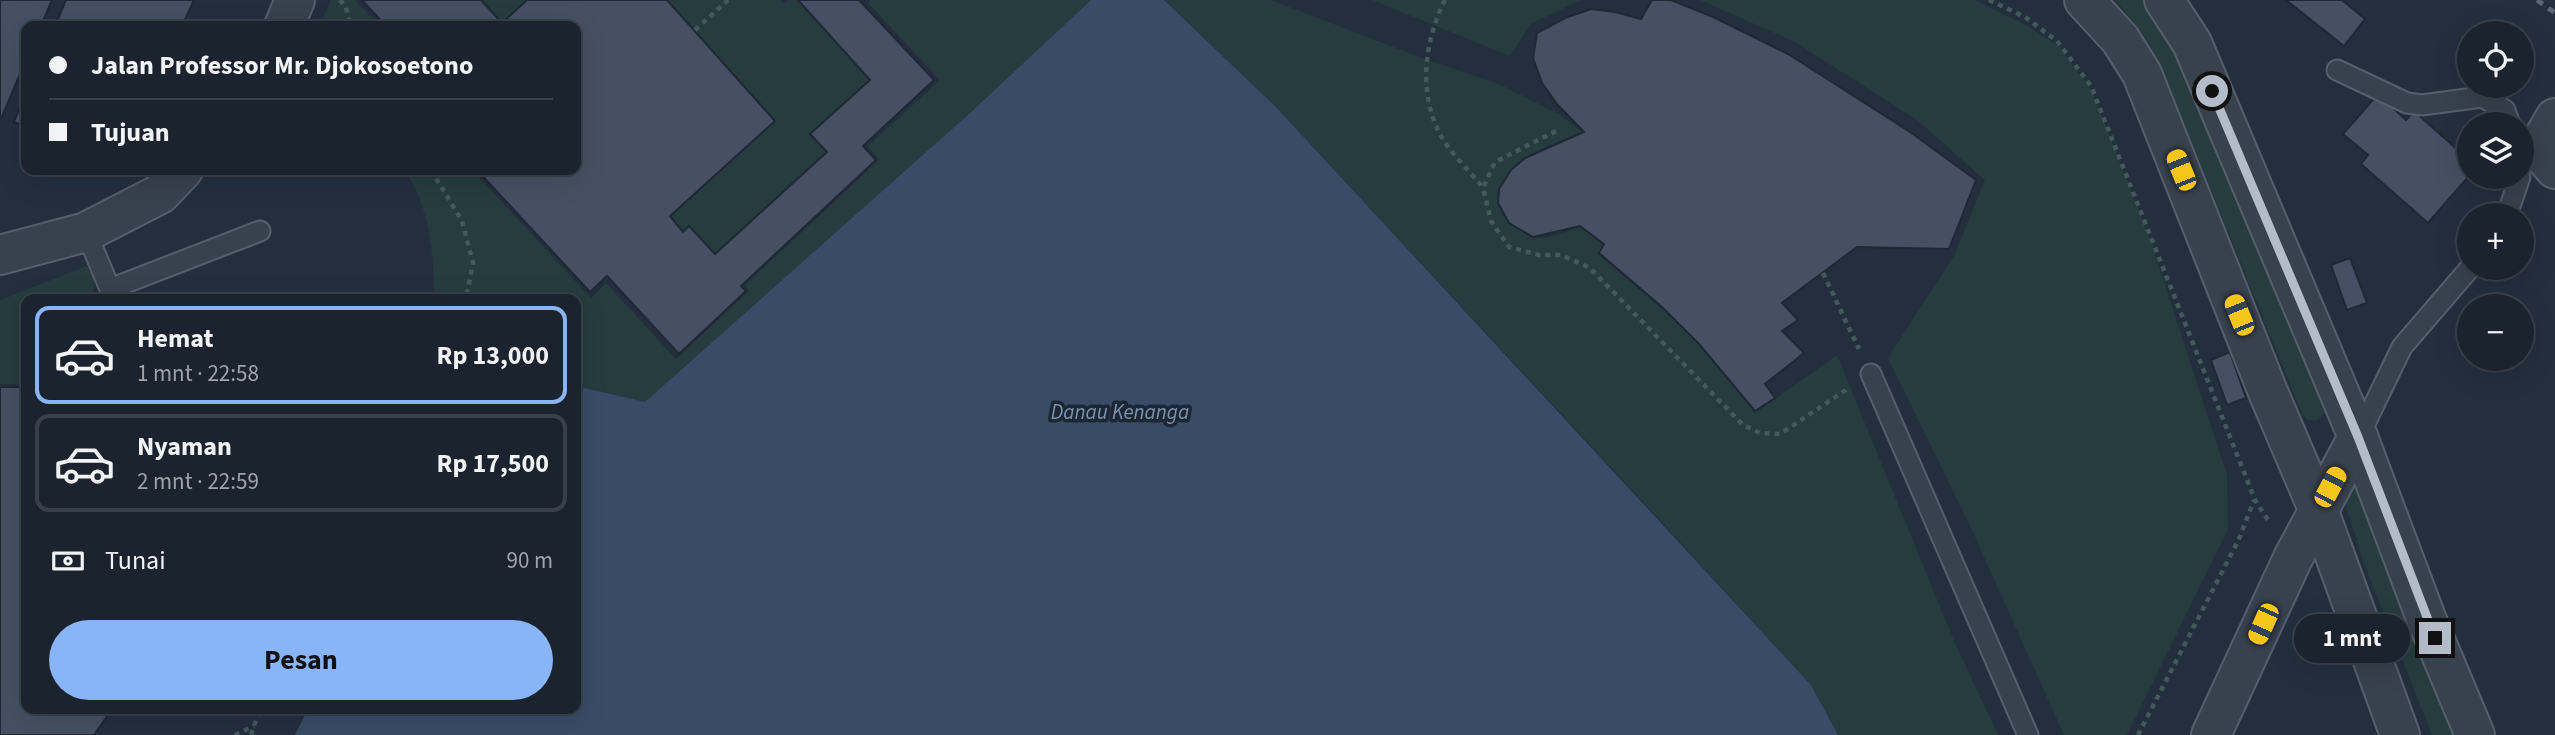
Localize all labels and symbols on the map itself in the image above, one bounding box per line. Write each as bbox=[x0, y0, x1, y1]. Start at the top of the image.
route start bbox=[2196, 75, 2228, 107]
car bbox=[2164, 147, 2199, 193]
car bbox=[2222, 292, 2257, 338]
water label: Danau Kenanga bbox=[1051, 397, 1189, 427]
car bbox=[2311, 464, 2350, 510]
car bbox=[2245, 601, 2282, 647]
callout: 1 mnt bbox=[2295, 614, 2410, 662]
route end bbox=[2419, 622, 2451, 654]

